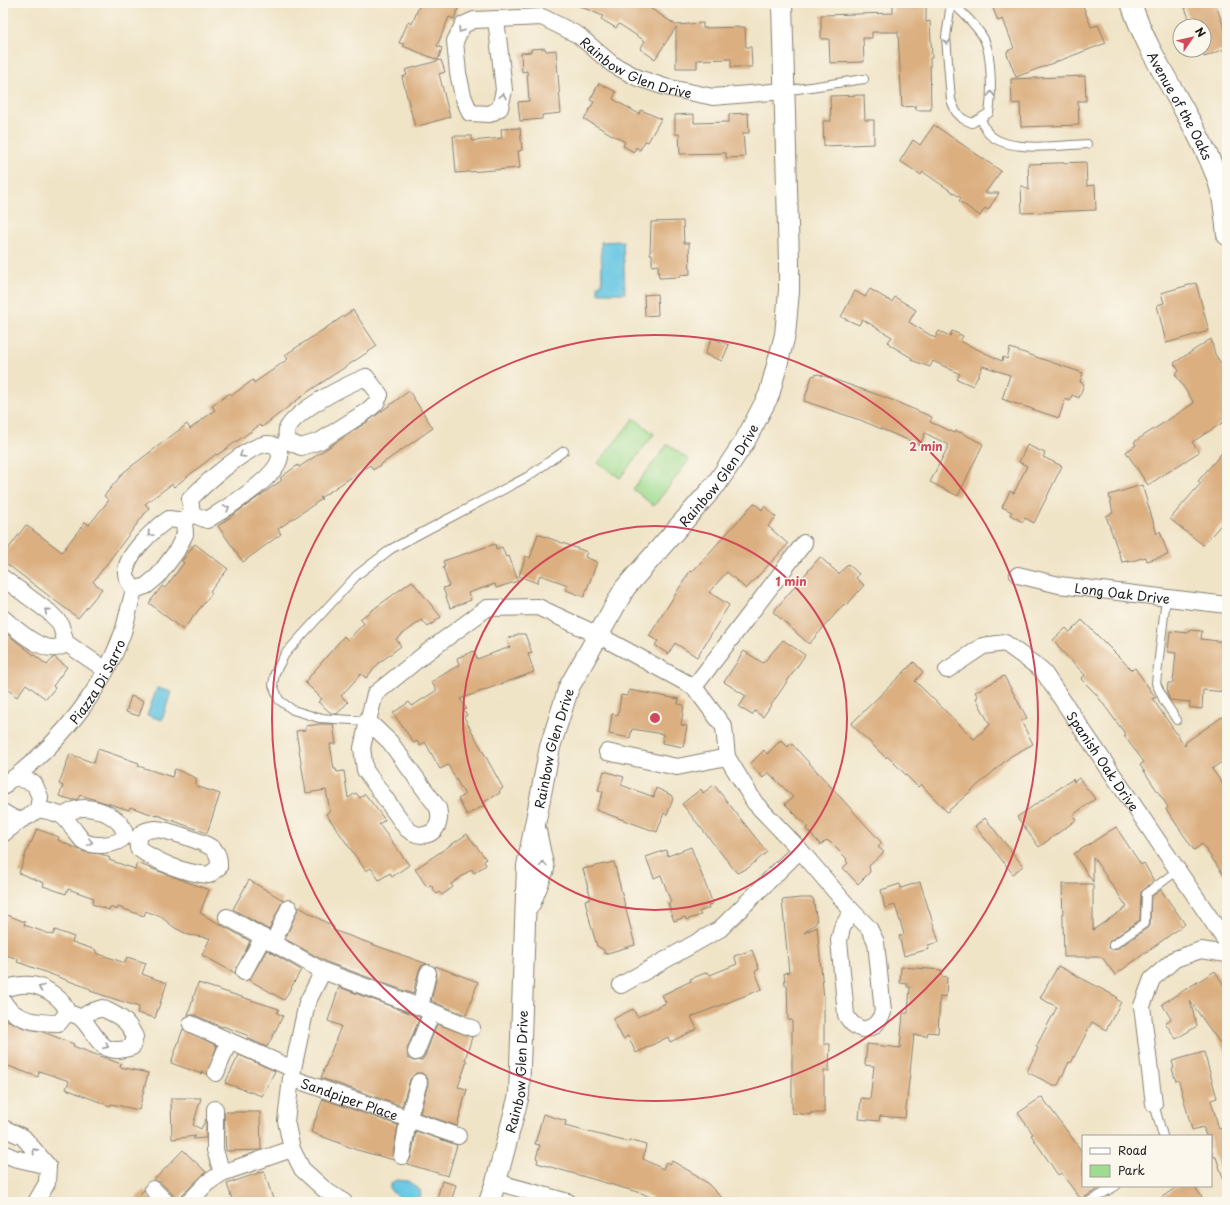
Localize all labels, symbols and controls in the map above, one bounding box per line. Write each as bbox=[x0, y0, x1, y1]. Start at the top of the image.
north arrow bbox=[1172, 18, 1212, 58]
text: N bbox=[1191, 24, 1210, 41]
one-way arrow bbox=[459, 26, 466, 33]
street label: Rainbow Glen Drive bbox=[577, 32, 694, 102]
one-way arrow bbox=[942, 39, 951, 45]
street label: Avenue of the Oaks bbox=[1144, 48, 1218, 163]
one-way arrow bbox=[987, 91, 995, 97]
one-way arrow bbox=[498, 93, 506, 100]
street label: Rainbow Glen Drive bbox=[674, 420, 762, 530]
text: 2 min bbox=[909, 437, 943, 455]
one-way arrow bbox=[239, 451, 246, 458]
one-way arrow bbox=[223, 505, 230, 512]
one-way arrow bbox=[147, 529, 155, 537]
text: 1 min bbox=[775, 572, 807, 590]
street label: Long Oak Drive bbox=[1074, 577, 1171, 608]
one-way arrow bbox=[45, 608, 52, 615]
street label: Piazza Di Sarro bbox=[64, 636, 129, 728]
street label: Rainbow Glen Drive bbox=[529, 686, 578, 810]
street label: Spanish Oak Drive bbox=[1063, 707, 1144, 815]
centre of rings bbox=[648, 711, 662, 725]
one-way arrow bbox=[86, 837, 93, 846]
one-way arrow bbox=[538, 861, 547, 867]
one-way arrow bbox=[37, 985, 44, 993]
street label: Rainbow Glen Drive bbox=[500, 1010, 531, 1135]
one-way arrow bbox=[102, 1041, 109, 1049]
street label: Sandpiper Place bbox=[298, 1073, 401, 1124]
legend bbox=[1082, 1135, 1212, 1187]
text: Road bbox=[1118, 1141, 1147, 1159]
one-way arrow bbox=[32, 1148, 40, 1156]
text: Park bbox=[1118, 1161, 1145, 1179]

